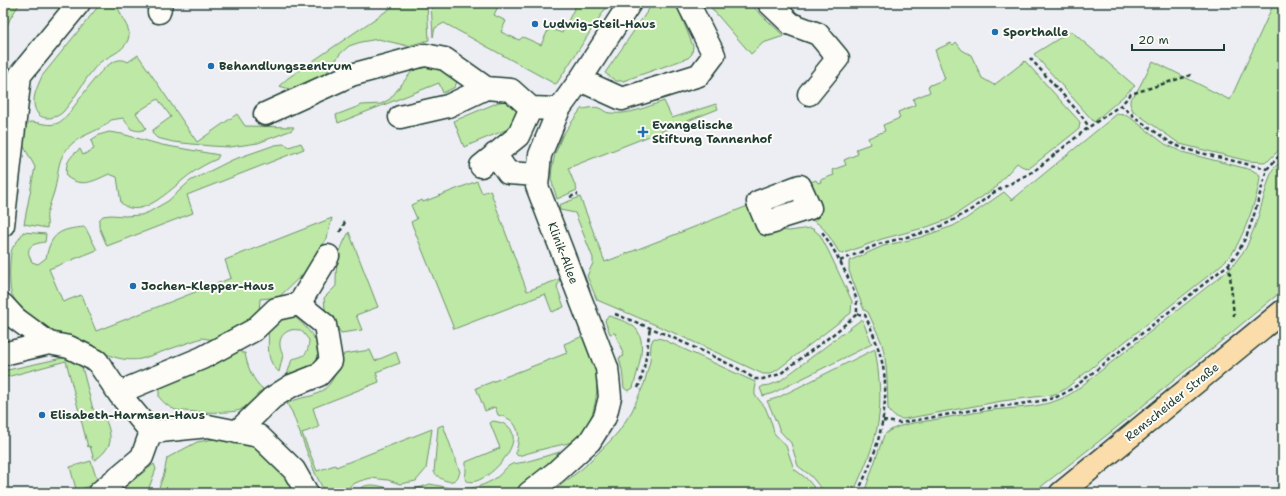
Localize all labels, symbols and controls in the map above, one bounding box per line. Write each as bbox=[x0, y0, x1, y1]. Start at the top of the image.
place label: Ludwig-Steil-Haus bbox=[543, 16, 656, 32]
marker: Ludwig-Steil-Haus bbox=[530, 19, 540, 29]
place label: Sporthalle bbox=[1003, 24, 1068, 40]
scale bar bbox=[1132, 26, 1224, 52]
marker: Sporthalle bbox=[990, 27, 1000, 37]
text: 20 m bbox=[1138, 32, 1169, 48]
place label: Behandlungszentrum bbox=[219, 58, 352, 74]
marker: Behandlungszentrum bbox=[206, 61, 216, 71]
place label: Evangelische Stiftung Tannenhof bbox=[652, 117, 772, 147]
marker: Evangelische Stiftung Tannenhof bbox=[637, 126, 649, 138]
street label: Klinik-Allee bbox=[544, 220, 582, 286]
place label: Jochen-Klepper-Haus bbox=[141, 278, 274, 294]
marker: Jochen-Klepper-Haus bbox=[128, 281, 138, 291]
street label: Remscheider Straße bbox=[1122, 359, 1222, 445]
place label: Elisabeth-Harmsen-Haus bbox=[50, 407, 205, 423]
marker: Elisabeth-Harmsen-Haus bbox=[37, 410, 47, 420]

